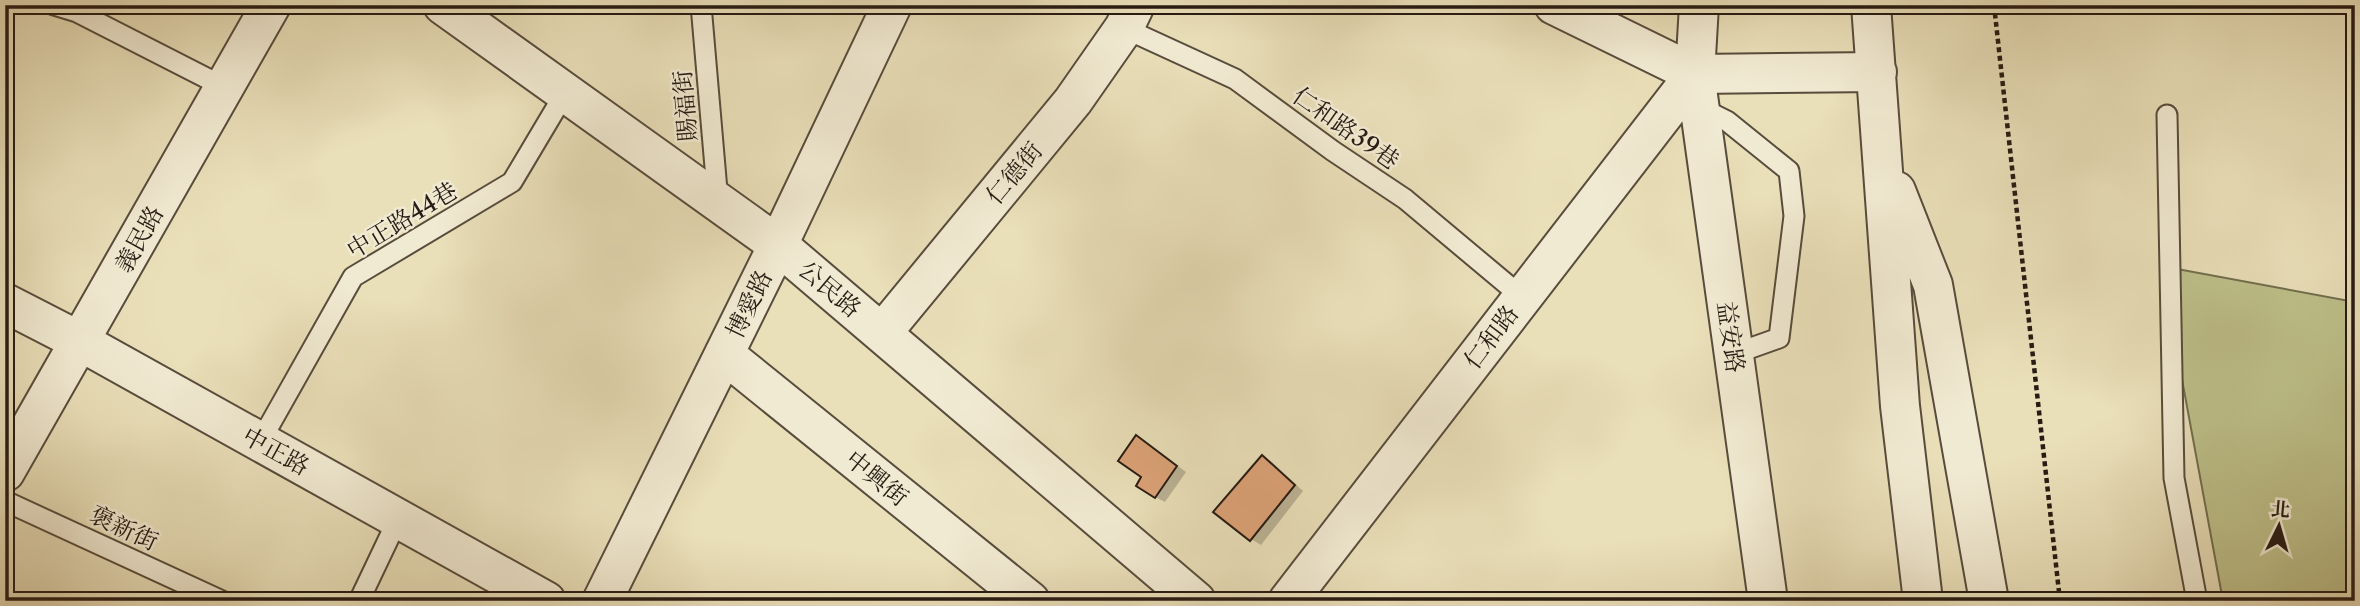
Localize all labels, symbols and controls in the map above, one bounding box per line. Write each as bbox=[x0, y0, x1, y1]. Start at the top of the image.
street label: 賜福街 bbox=[667, 69, 703, 143]
street label: 仁和路39巷 bbox=[1287, 81, 1405, 175]
street label: 仁德街 bbox=[980, 136, 1048, 210]
street label: 中正路44巷 bbox=[341, 176, 463, 264]
street label: 義民路 bbox=[109, 200, 169, 278]
street label: 公民路 bbox=[793, 255, 867, 323]
street label: 博愛路 bbox=[720, 265, 778, 343]
street label: 益安路 bbox=[1712, 299, 1750, 375]
street label: 仁和路 bbox=[1458, 300, 1524, 374]
street label: 中正路 bbox=[237, 421, 315, 481]
street label: 中興街 bbox=[840, 444, 914, 512]
north arrow bbox=[2244, 490, 2314, 560]
text: 北 bbox=[2270, 497, 2291, 522]
street label: 褒新街 bbox=[85, 500, 163, 556]

